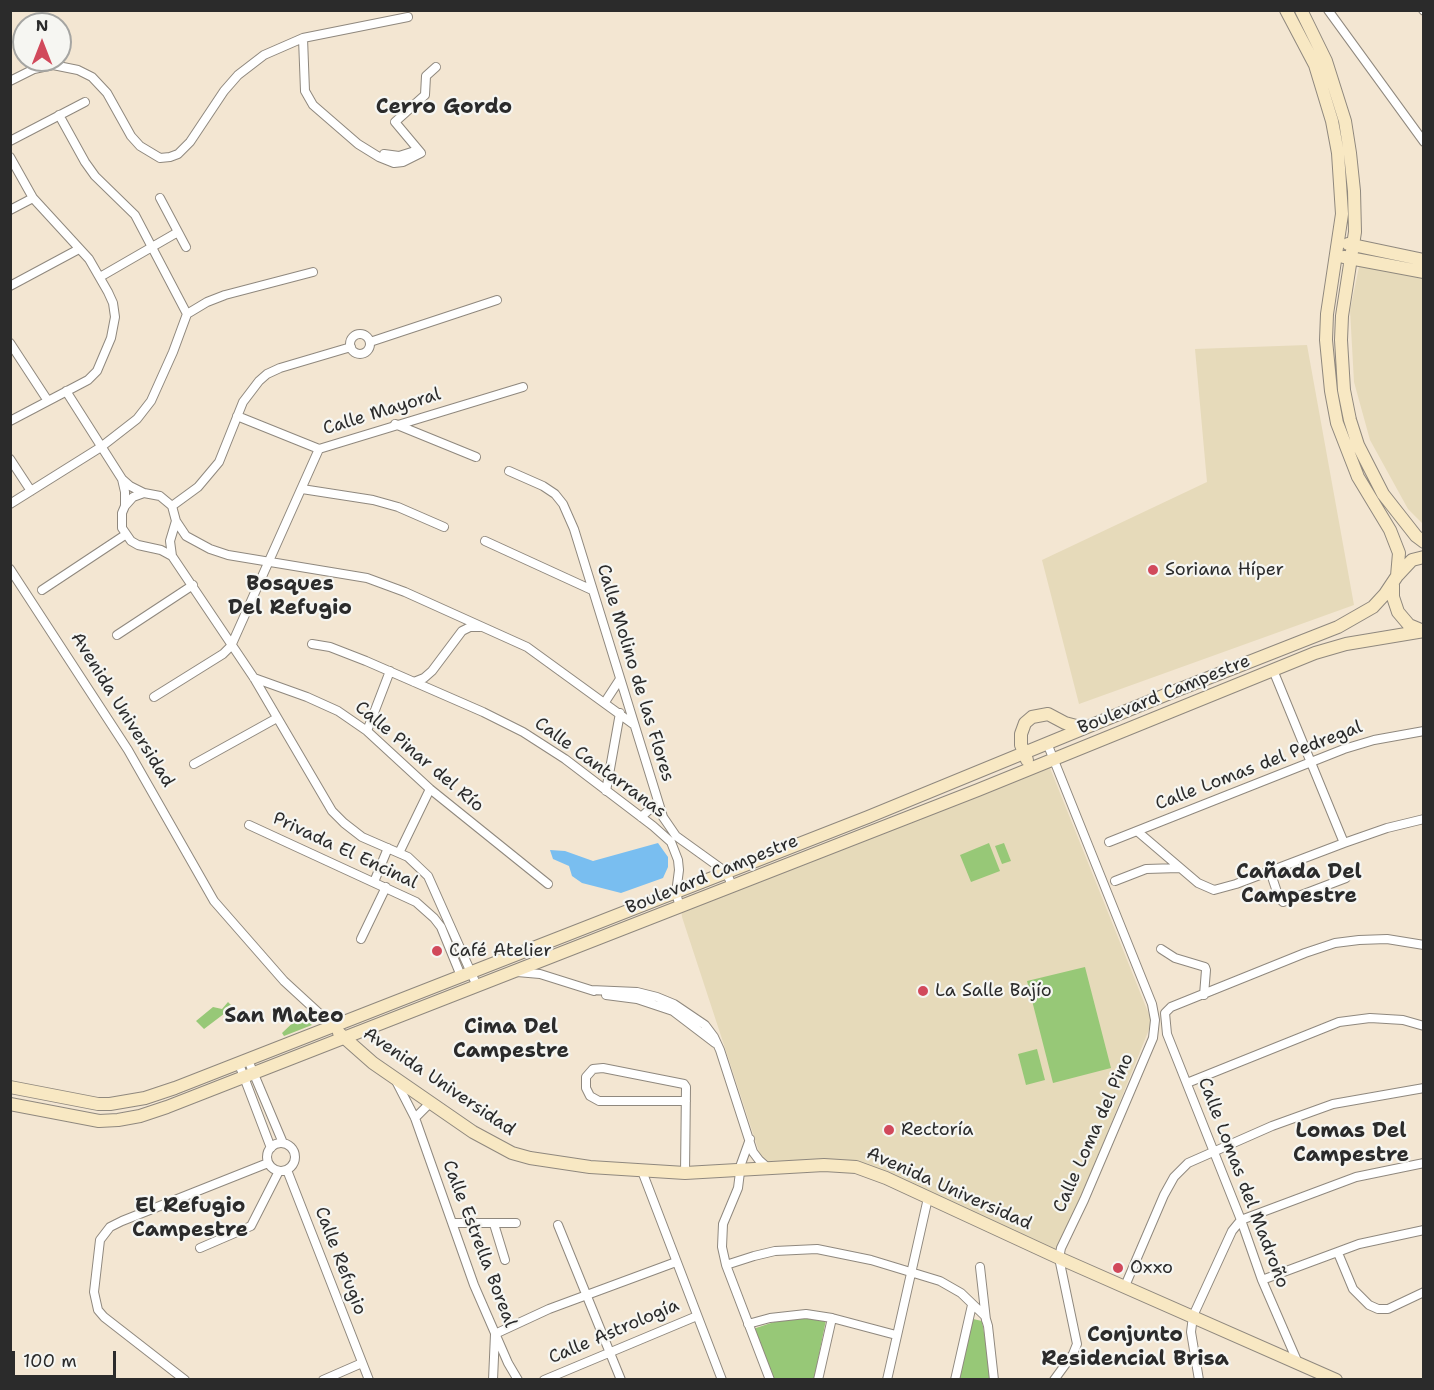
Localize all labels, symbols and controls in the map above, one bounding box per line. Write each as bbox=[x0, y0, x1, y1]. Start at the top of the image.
north arrow bbox=[12, 12, 72, 72]
text: N bbox=[36, 15, 48, 36]
district label: Cerro Gordo bbox=[376, 95, 512, 121]
street label: Calle Mayoral bbox=[321, 384, 443, 440]
place label: Soriana Híper bbox=[1165, 559, 1284, 581]
street label: Calle Molino de las Flores bbox=[592, 562, 678, 784]
marker: Soriana Híper bbox=[1146, 563, 1160, 577]
district label: Bosques Del Refugio bbox=[228, 572, 352, 622]
street label: Avenida Universidad bbox=[66, 629, 178, 791]
street label: Boulevard Campestre bbox=[1075, 651, 1253, 739]
street label: Calle Pinar del Río bbox=[350, 697, 488, 817]
street label: Calle Cantarranas bbox=[530, 713, 670, 823]
street label: Calle Lomas del Pedregal bbox=[1153, 717, 1365, 815]
street label: Privada El Encinal bbox=[269, 808, 421, 894]
street label: Boulevard Campestre bbox=[623, 831, 801, 919]
district label: Cañada Del Campestre bbox=[1236, 860, 1362, 910]
place label: Café Atelier bbox=[449, 940, 552, 962]
marker: Café Atelier bbox=[430, 944, 444, 958]
place label: La Salle Bajío bbox=[935, 980, 1052, 1002]
marker: La Salle Bajío bbox=[916, 984, 930, 998]
district label: San Mateo bbox=[224, 1004, 344, 1030]
district label: Cima Del Campestre bbox=[453, 1015, 569, 1065]
street label: Avenida Universidad bbox=[359, 1023, 519, 1141]
street label: Calle Loma del Pino bbox=[1049, 1050, 1139, 1216]
street label: Calle Lomas del Madroño bbox=[1193, 1075, 1293, 1291]
place label: Rectoría bbox=[901, 1119, 973, 1141]
district label: Lomas Del Campestre bbox=[1293, 1119, 1409, 1169]
marker: Rectoría bbox=[882, 1123, 896, 1137]
street label: Avenida Universidad bbox=[863, 1143, 1035, 1235]
street label: Calle Estrella Boreal bbox=[437, 1158, 521, 1330]
district label: El Refugio Campestre bbox=[132, 1194, 248, 1244]
street label: Calle Refugio bbox=[309, 1204, 371, 1318]
place label: Oxxo bbox=[1130, 1257, 1173, 1279]
marker: Oxxo bbox=[1111, 1261, 1125, 1275]
street label: Calle Astrología bbox=[546, 1295, 682, 1369]
district label: Conjunto Residencial Brisa bbox=[1041, 1323, 1229, 1373]
scale bar bbox=[15, 1339, 118, 1377]
text: 100 m bbox=[23, 1349, 77, 1373]

